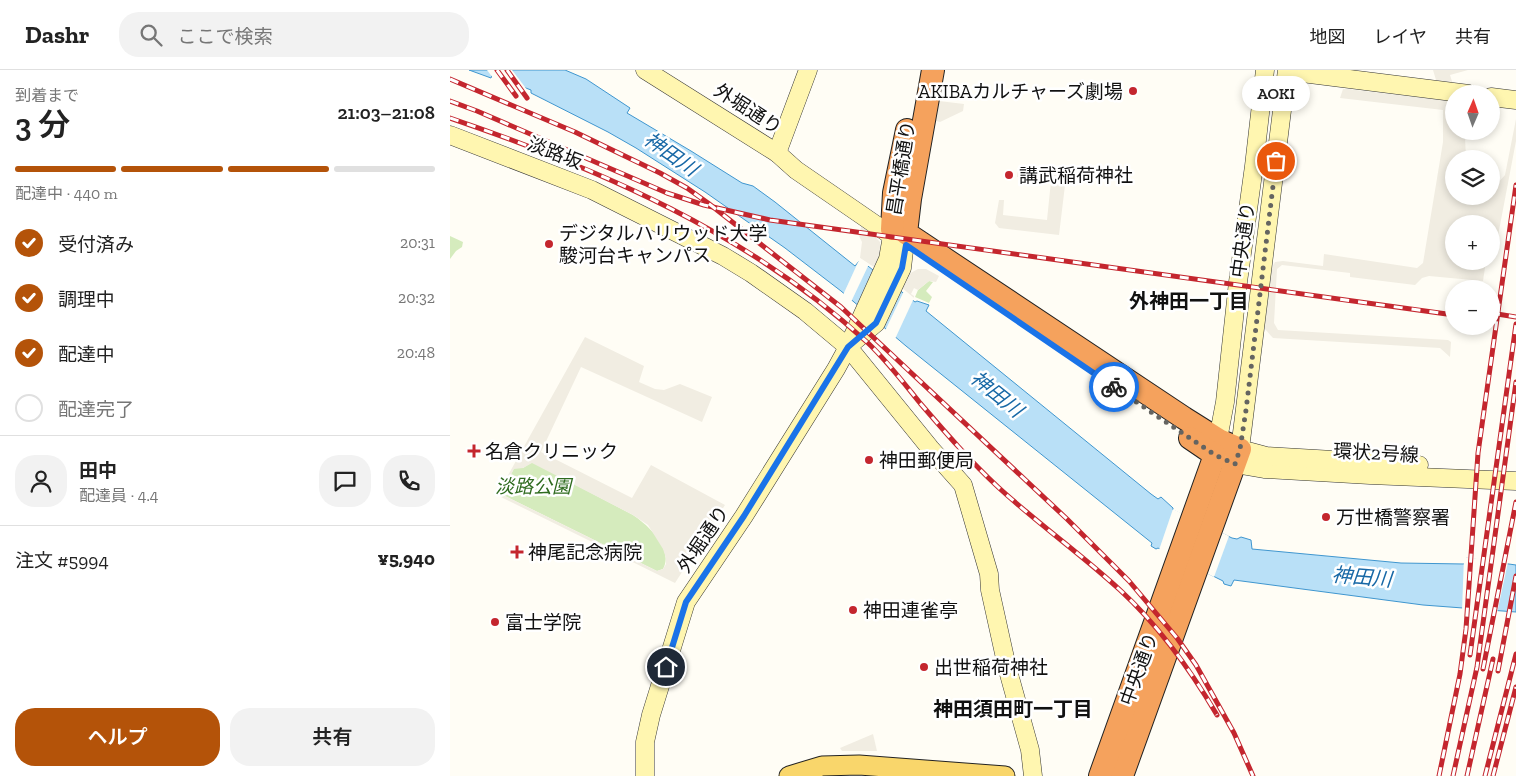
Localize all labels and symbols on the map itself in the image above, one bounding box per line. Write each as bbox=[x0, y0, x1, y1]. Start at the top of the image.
callout: AOKI bbox=[1242, 76, 1310, 111]
street label: 外堀通り bbox=[710, 79, 786, 139]
place label: AKIBAカルチャーズ劇場 bbox=[918, 80, 1123, 103]
marker: AKIBAカルチャーズ劇場 bbox=[1127, 85, 1139, 97]
north arrow bbox=[1445, 85, 1500, 140]
street label: 昌平橋通り bbox=[882, 119, 920, 217]
water label: 神田川 bbox=[640, 127, 704, 182]
street label: 淡路坂 bbox=[524, 132, 586, 174]
pin bbox=[1255, 140, 1297, 182]
place label: 講武稲荷神社 bbox=[1019, 164, 1133, 187]
marker: 講武稲荷神社 bbox=[1003, 169, 1015, 181]
street label: 中央通り bbox=[1226, 201, 1260, 279]
place label: デジタルハリウッド大学 駿河台キャンパス bbox=[559, 222, 768, 267]
marker: デジタルハリウッド大学 駿河台キャンパス bbox=[543, 238, 555, 250]
district label: 外神田一丁目 bbox=[1129, 289, 1249, 313]
courier bbox=[1089, 362, 1139, 412]
water label: 神田川 bbox=[966, 366, 1029, 423]
street label: 環状2号線 bbox=[1333, 439, 1419, 467]
place label: 名倉クリニック bbox=[485, 440, 618, 463]
marker: 名倉クリニック bbox=[467, 444, 481, 458]
place label: 神田郵便局 bbox=[879, 449, 974, 472]
marker: 神田郵便局 bbox=[863, 454, 875, 466]
park label: 淡路公園 bbox=[495, 475, 574, 498]
street label: 外堀通り bbox=[672, 501, 734, 577]
place label: 万世橋警察署 bbox=[1336, 506, 1450, 529]
marker: 万世橋警察署 bbox=[1320, 511, 1332, 523]
place label: 神尾記念病院 bbox=[528, 541, 642, 564]
marker: 神尾記念病院 bbox=[510, 545, 524, 559]
water label: 神田川 bbox=[1331, 562, 1395, 592]
place label: 神田連雀亭 bbox=[863, 599, 958, 622]
marker: 神田連雀亭 bbox=[847, 604, 859, 616]
place label: 富士学院 bbox=[505, 611, 581, 634]
marker: 富士学院 bbox=[489, 616, 501, 628]
street label: 中央通り bbox=[1115, 629, 1163, 709]
pin bbox=[645, 646, 687, 688]
place label: 出世稲荷神社 bbox=[934, 656, 1048, 679]
marker: 出世稲荷神社 bbox=[918, 661, 930, 673]
district label: 神田須田町一丁目 bbox=[933, 697, 1093, 721]

